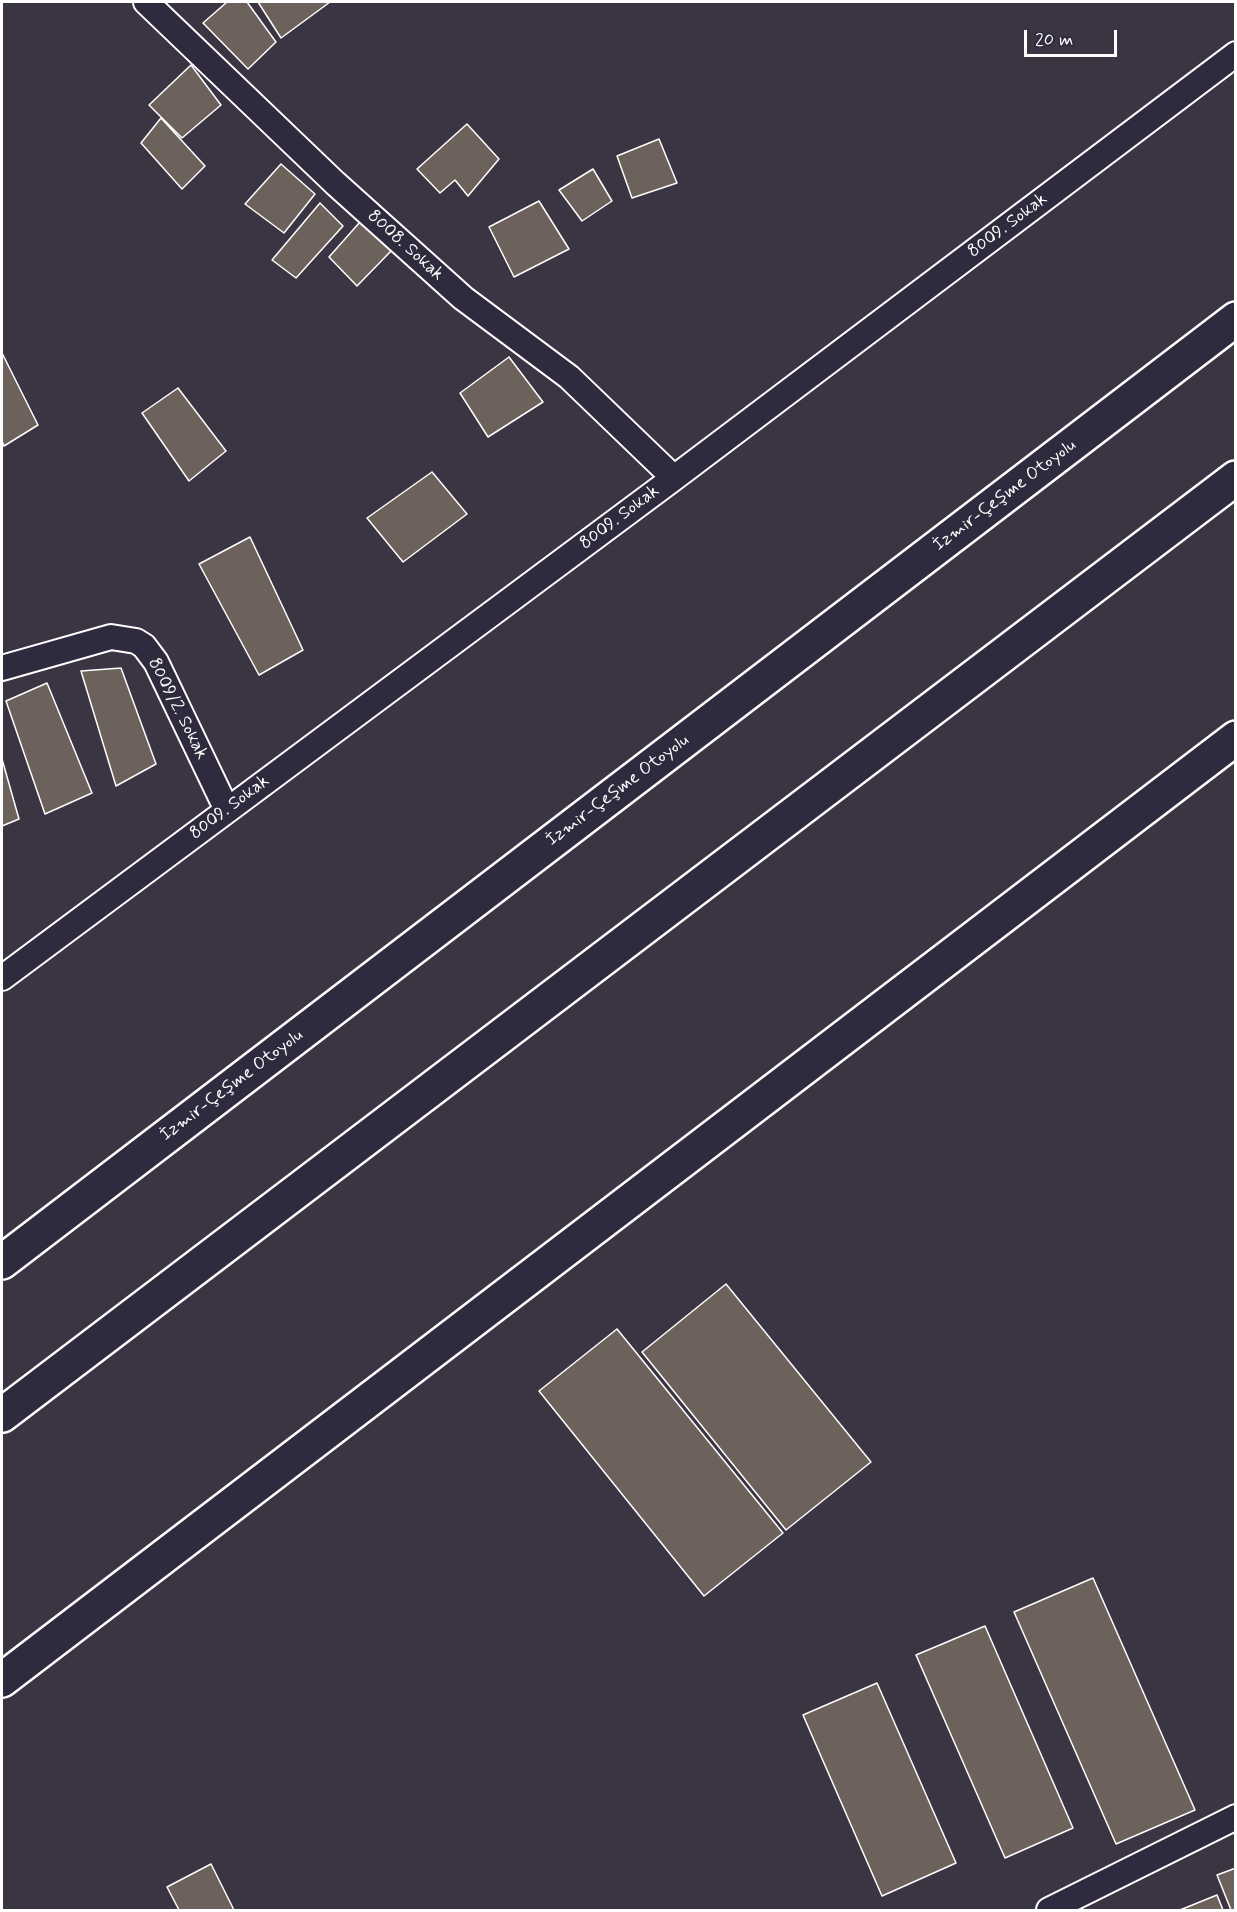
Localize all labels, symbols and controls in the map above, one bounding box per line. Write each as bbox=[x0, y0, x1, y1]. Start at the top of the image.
scale bar bbox=[1027, 18, 1120, 56]
text: 20 m bbox=[1035, 28, 1073, 52]
street label: 8009. Sokak bbox=[964, 189, 1052, 263]
street label: 8008. Sokak bbox=[362, 206, 448, 286]
street label: İzmir-Çeşme Otoyolu bbox=[929, 435, 1081, 557]
street label: 8009. Sokak bbox=[576, 481, 664, 555]
street label: 8009/2. Sokak bbox=[142, 655, 212, 763]
street label: İzmir-Çeşme Otoyolu bbox=[542, 730, 694, 852]
street label: 8009. Sokak bbox=[186, 771, 274, 845]
street label: İzmir-Çeşme Otoyolu bbox=[156, 1025, 308, 1147]

